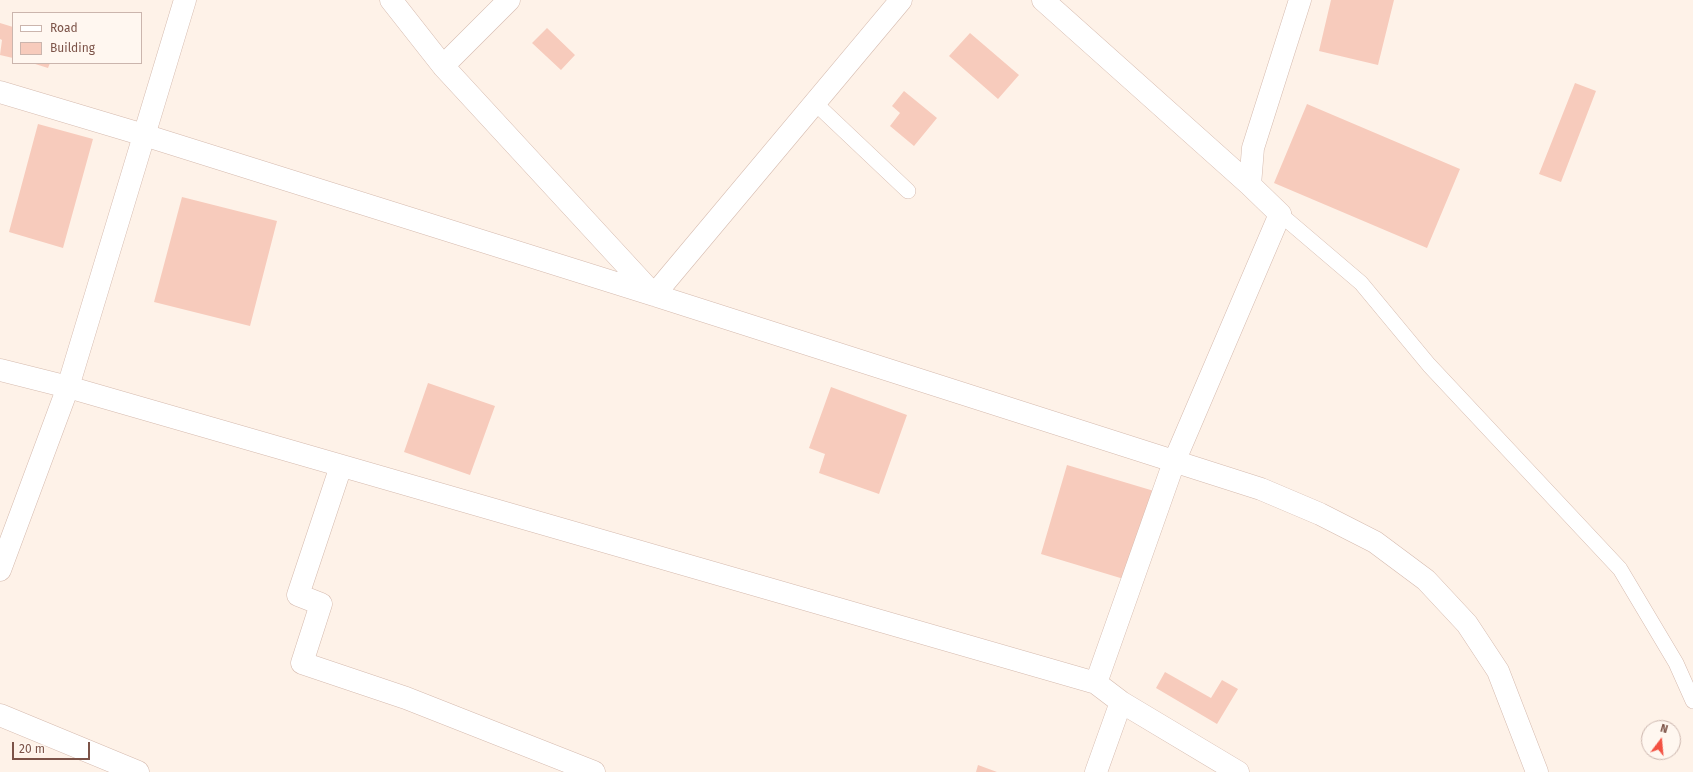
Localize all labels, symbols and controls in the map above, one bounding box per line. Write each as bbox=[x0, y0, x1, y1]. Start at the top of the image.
legend bbox=[12, 12, 142, 64]
text: Road bbox=[50, 21, 78, 35]
text: Building bbox=[50, 41, 95, 55]
north arrow bbox=[1641, 720, 1681, 760]
text: N bbox=[1659, 722, 1669, 736]
scale bar bbox=[14, 734, 92, 760]
text: 20 m bbox=[19, 742, 45, 756]

